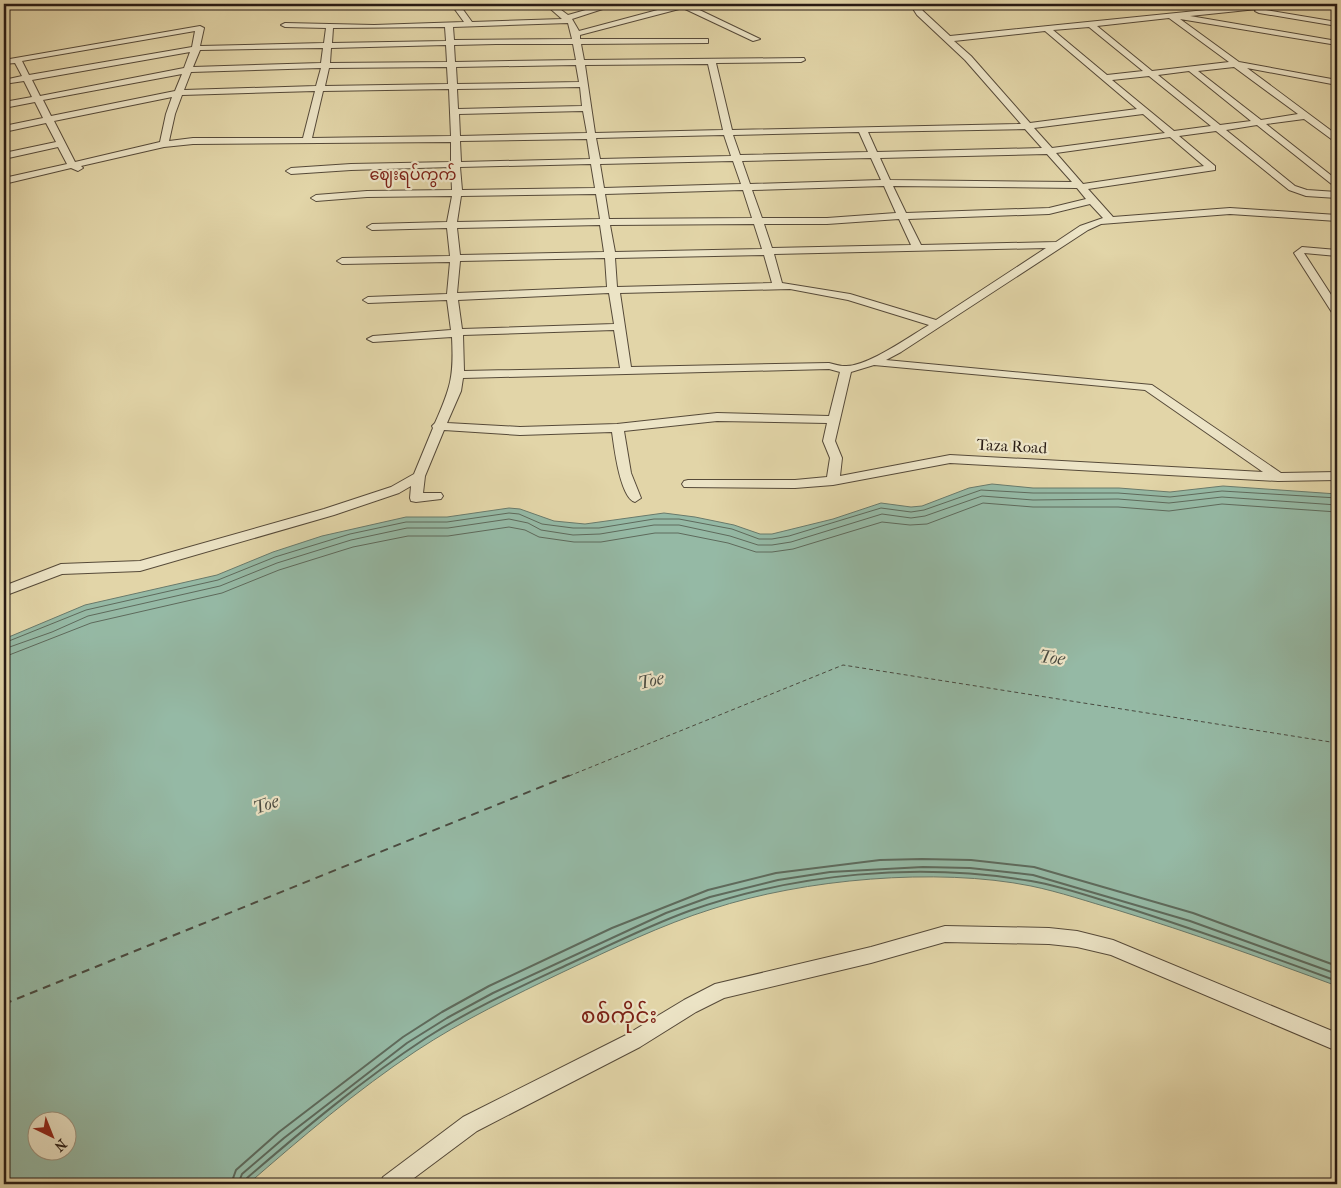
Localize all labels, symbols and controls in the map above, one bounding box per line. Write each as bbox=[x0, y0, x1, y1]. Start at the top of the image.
district label: ဈေးရပ်ကွက် bbox=[369, 163, 457, 188]
street label: Taza Road bbox=[976, 435, 1048, 457]
water label: Toe bbox=[1038, 646, 1067, 670]
water label: Toe bbox=[636, 668, 667, 694]
water label: Toe bbox=[250, 790, 282, 819]
district label: စစ်ကိုင်း bbox=[581, 1000, 657, 1033]
north arrow bbox=[28, 1110, 78, 1160]
text: N bbox=[51, 1135, 70, 1155]

